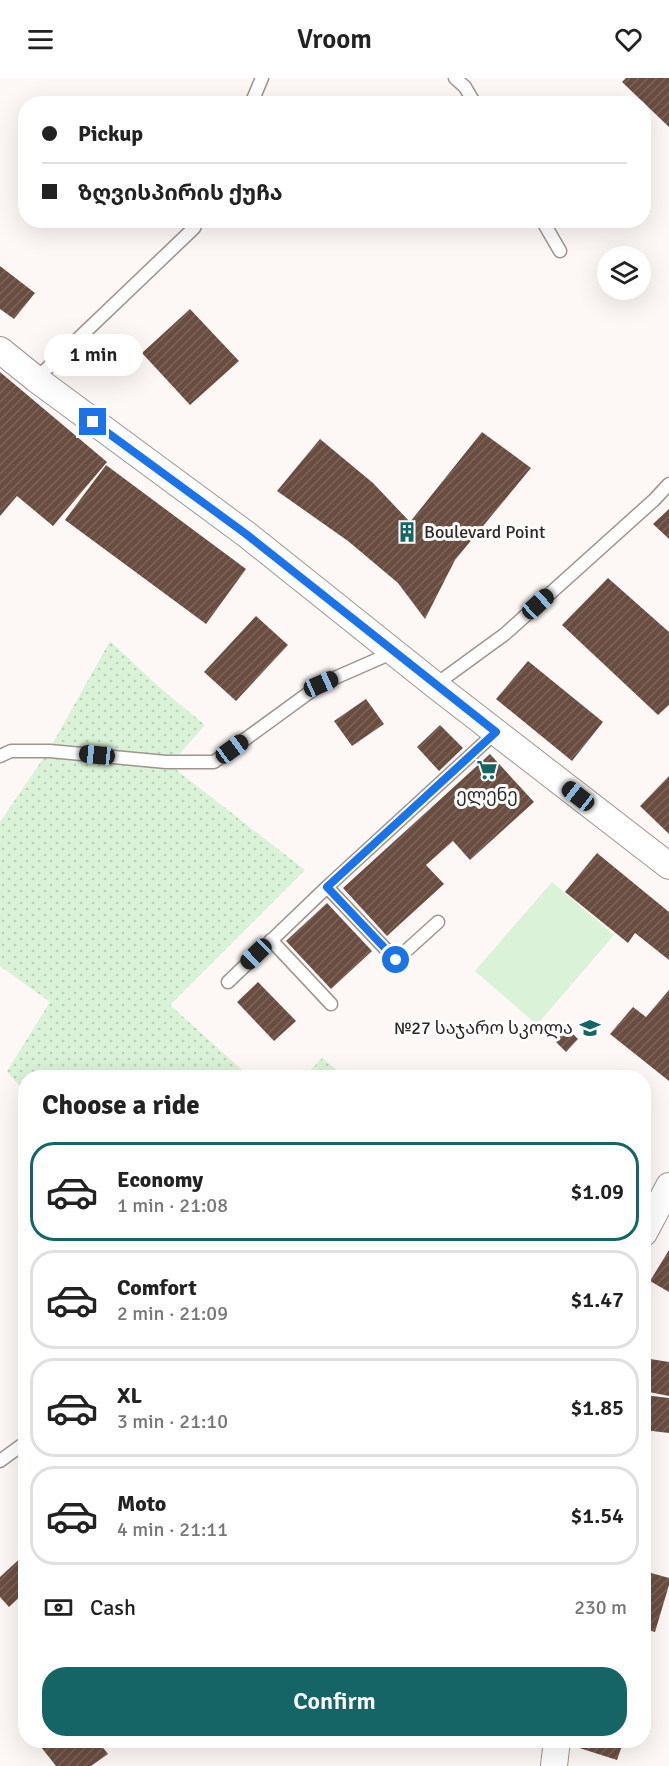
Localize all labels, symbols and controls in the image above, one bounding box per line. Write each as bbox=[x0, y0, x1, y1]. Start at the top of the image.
icon: menu bbox=[24, 23, 57, 56]
text: Vroom bbox=[297, 23, 372, 56]
icon: heart bbox=[612, 23, 645, 56]
text: Pickup bbox=[78, 120, 143, 147]
text: ზღვისპირის ქუჩა bbox=[78, 179, 283, 206]
map controls bbox=[597, 246, 651, 300]
button: layers bbox=[597, 246, 651, 300]
callout: 1 min bbox=[44, 335, 142, 377]
text: 1 min bbox=[70, 342, 117, 367]
route end bbox=[79, 408, 106, 435]
building icon: Boulevard Point bbox=[395, 520, 419, 544]
place label: Boulevard Point bbox=[424, 521, 545, 543]
car bbox=[519, 585, 557, 623]
car bbox=[301, 668, 341, 700]
car bbox=[212, 731, 252, 767]
car bbox=[78, 744, 116, 766]
supermarket icon: ელენე bbox=[475, 758, 499, 782]
car bbox=[558, 778, 598, 814]
place label: ელენე bbox=[456, 784, 518, 806]
car bbox=[237, 935, 275, 973]
route start bbox=[382, 946, 409, 973]
school or university icon: №27 საჯარო სკოლა bbox=[578, 1016, 602, 1040]
place label: №27 საჯარო სკოლა bbox=[394, 1017, 573, 1039]
text: Choose a ride bbox=[42, 1089, 200, 1122]
icon: car bbox=[45, 1165, 99, 1219]
text: Economy bbox=[117, 1166, 203, 1193]
text: $1.09 bbox=[570, 1178, 624, 1205]
text: 1 min · 21:08 bbox=[117, 1193, 228, 1218]
icon: car bbox=[45, 1273, 99, 1327]
text: Comfort bbox=[117, 1274, 197, 1301]
text: $1.47 bbox=[570, 1286, 624, 1313]
text: 2 min · 21:09 bbox=[117, 1301, 228, 1326]
icon: car bbox=[45, 1381, 99, 1435]
text: XL bbox=[117, 1382, 142, 1409]
text: $1.85 bbox=[570, 1394, 624, 1421]
text: 3 min · 21:10 bbox=[117, 1409, 228, 1434]
icon: car bbox=[45, 1489, 99, 1543]
text: Moto bbox=[117, 1490, 166, 1517]
text: $1.54 bbox=[570, 1502, 624, 1529]
text: 4 min · 21:11 bbox=[117, 1517, 228, 1542]
icon: cash bbox=[42, 1591, 75, 1624]
text: Cash bbox=[90, 1594, 136, 1621]
text: 230 m bbox=[574, 1595, 627, 1620]
button: Confirm bbox=[42, 1667, 627, 1736]

